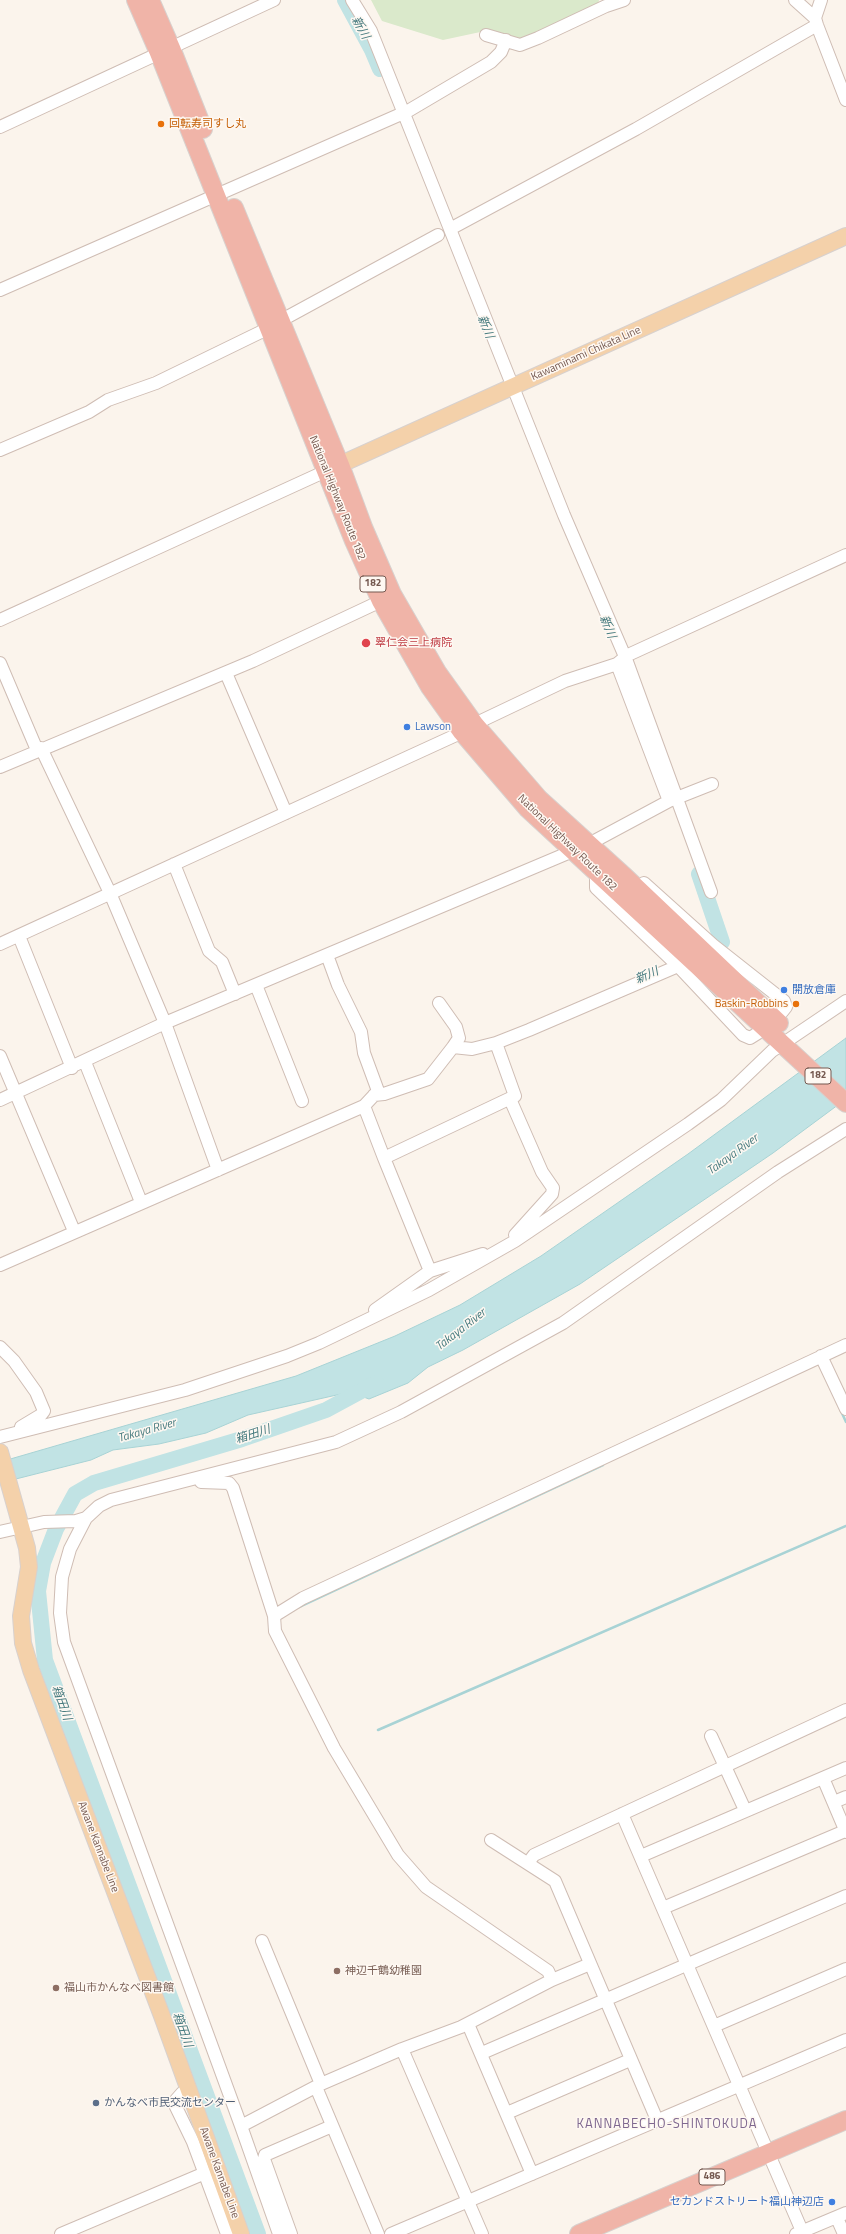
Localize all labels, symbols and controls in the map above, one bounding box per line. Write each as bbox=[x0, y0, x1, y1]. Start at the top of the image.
water label: 新川 bbox=[348, 14, 372, 42]
place label: 回転寿司すし丸 bbox=[169, 117, 246, 131]
marker: 回転寿司すし丸 bbox=[156, 119, 166, 129]
water label: 新川 bbox=[474, 313, 496, 341]
street label: Kawaminami Chikata Line bbox=[529, 324, 643, 384]
street label: National Highway Route 182 bbox=[306, 434, 368, 562]
road number: 182 bbox=[360, 576, 386, 592]
water label: 新川 bbox=[596, 613, 618, 641]
place label: 翠仁会三上病院 bbox=[375, 636, 452, 650]
marker: 翠仁会三上病院 bbox=[360, 637, 372, 649]
place label: Lawson bbox=[415, 720, 451, 734]
marker: Lawson bbox=[402, 722, 412, 732]
street label: National Highway Route 182 bbox=[515, 792, 619, 894]
water label: 新川 bbox=[633, 965, 661, 987]
place label: 開放倉庫 bbox=[792, 983, 836, 997]
marker: 開放倉庫 bbox=[779, 985, 789, 995]
place label: Baskin-Robbins bbox=[715, 997, 788, 1011]
marker: Baskin-Robbins bbox=[791, 999, 801, 1009]
road number: 182 bbox=[805, 1068, 831, 1084]
water label: Takaya River bbox=[705, 1132, 761, 1178]
water label: Takaya River bbox=[433, 1306, 489, 1354]
water label: Takaya River bbox=[116, 1416, 178, 1446]
water label: 箱田川 bbox=[234, 1423, 272, 1447]
water label: 箱田川 bbox=[48, 1684, 74, 1722]
street label: Awane Kannabe Line bbox=[75, 1800, 121, 1894]
place label: 神辺千鶴幼稚園 bbox=[345, 1964, 422, 1978]
marker: 神辺千鶴幼稚園 bbox=[332, 1966, 342, 1976]
place label: 福山市かんなべ図書館 bbox=[64, 1981, 174, 1995]
marker: 福山市かんなべ図書館 bbox=[51, 1983, 61, 1993]
water label: 箱田川 bbox=[169, 2011, 195, 2049]
place label: かんなべ市民交流センター bbox=[104, 2096, 236, 2110]
marker: かんなべ市民交流センター bbox=[91, 2098, 101, 2108]
district label: KANNABECHO-SHINTOKUDA bbox=[576, 2117, 758, 2133]
street label: Awane Kannabe Line bbox=[196, 2126, 242, 2220]
road number: 486 bbox=[699, 2169, 725, 2185]
place label: セカンドストリート福山神辺店 bbox=[670, 2195, 824, 2209]
marker: セカンドストリート福山神辺店 bbox=[827, 2197, 837, 2207]

